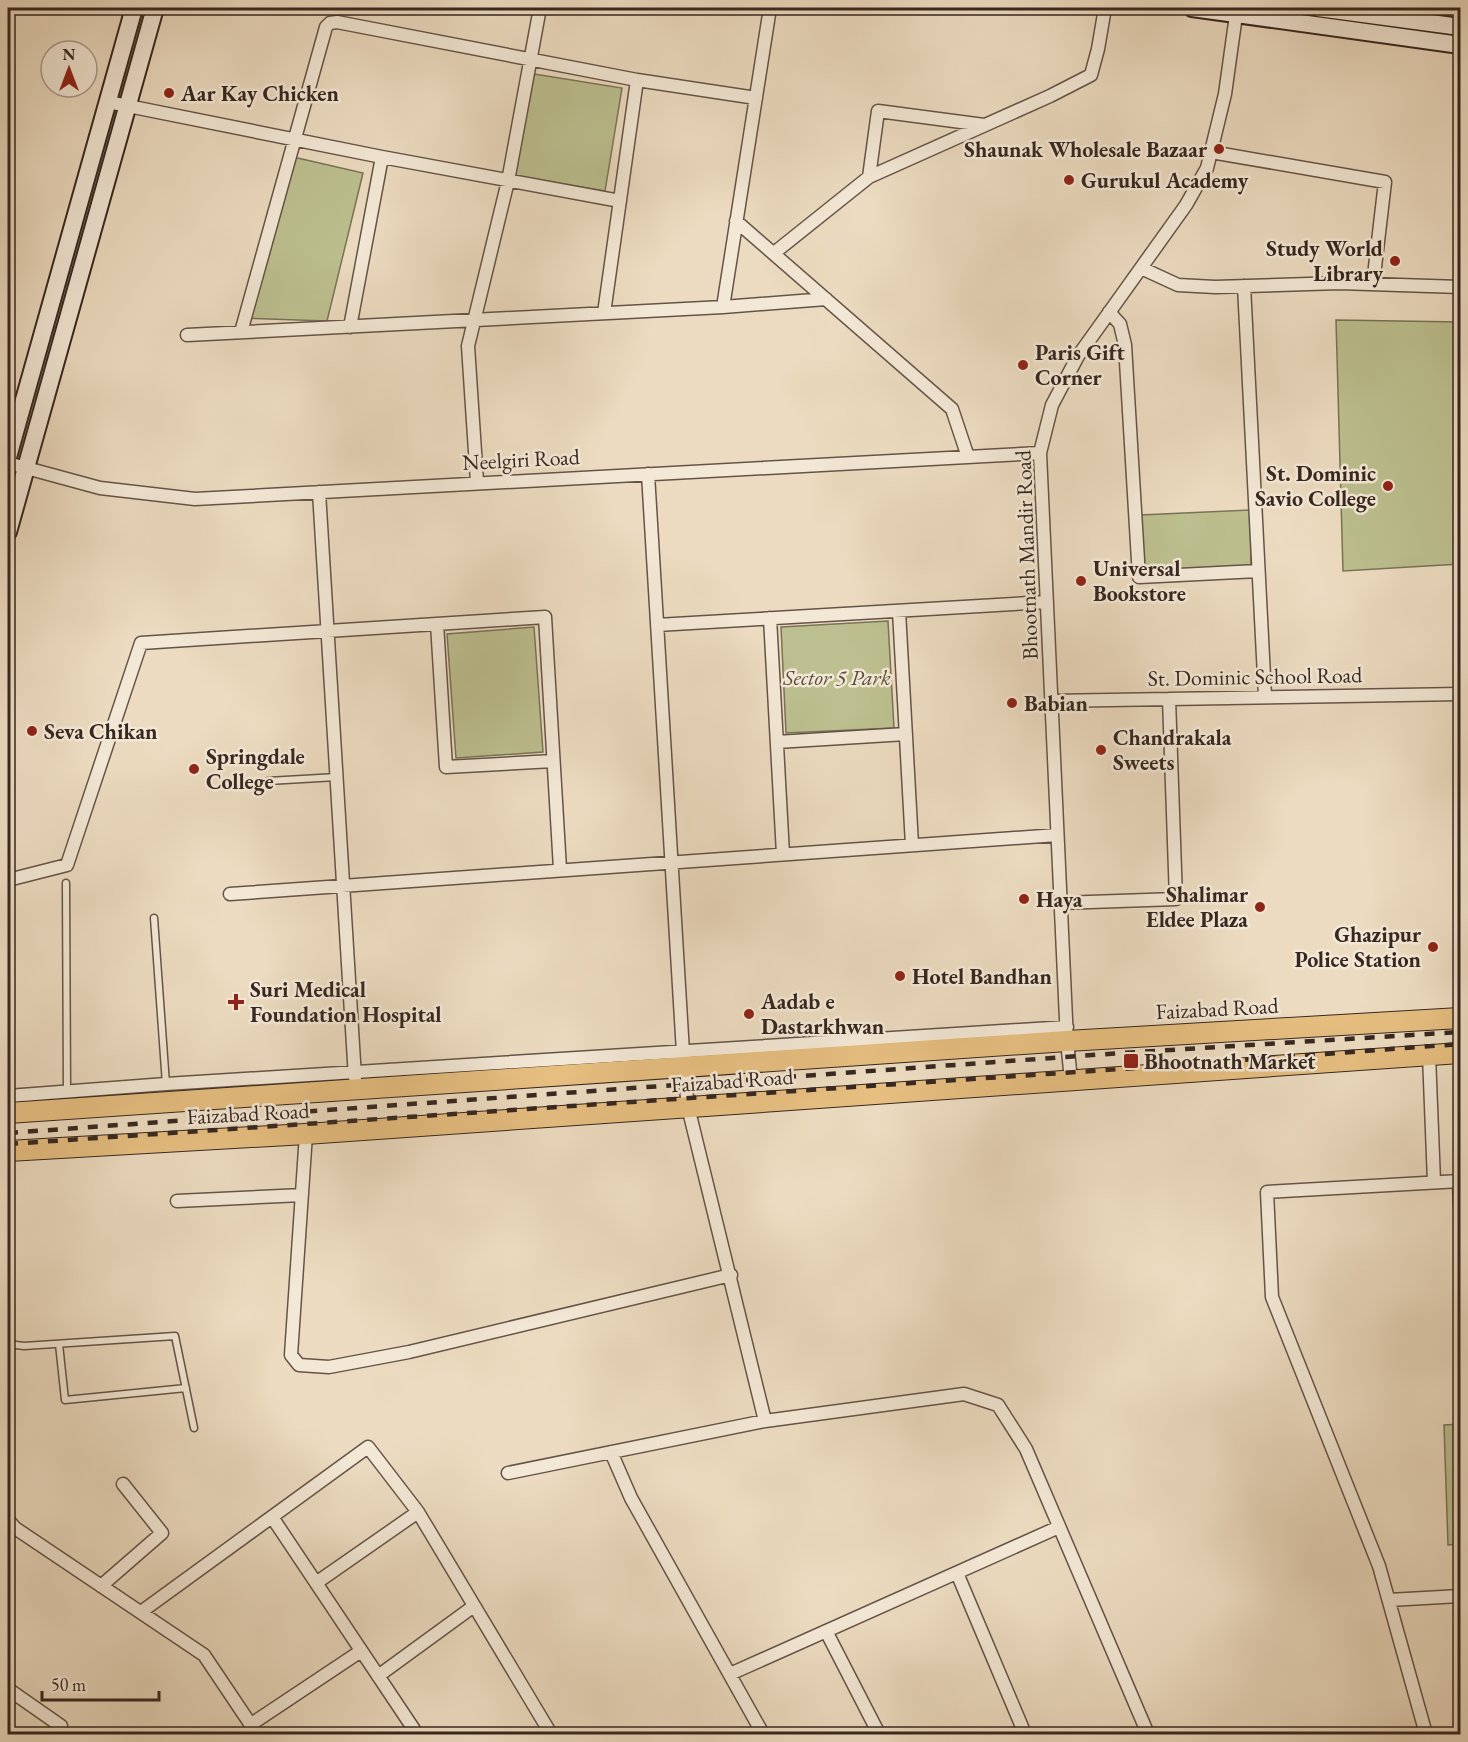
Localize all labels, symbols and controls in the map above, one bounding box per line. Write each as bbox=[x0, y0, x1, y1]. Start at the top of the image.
north arrow bbox=[39, 39, 99, 99]
text: N bbox=[63, 44, 76, 65]
place label: Aar Kay Chicken bbox=[180, 79, 339, 108]
marker: Aar Kay Chicken bbox=[162, 86, 176, 100]
place label: Shaunak Wholesale Bazaar bbox=[964, 135, 1208, 164]
marker: Shaunak Wholesale Bazaar bbox=[1212, 142, 1226, 156]
place label: Gurukul Academy bbox=[1081, 166, 1249, 195]
marker: Gurukul Academy bbox=[1062, 173, 1076, 187]
place label: Study World Library bbox=[1266, 234, 1383, 288]
marker: Study World Library bbox=[1388, 254, 1402, 268]
place label: Paris Gift Corner bbox=[1035, 338, 1125, 392]
marker: Paris Gift Corner bbox=[1016, 358, 1030, 372]
street label: Neelgiri Road bbox=[461, 442, 581, 477]
street label: Bhootnath Mandir Road bbox=[1008, 449, 1045, 660]
place label: St. Dominic Savio College bbox=[1255, 459, 1376, 513]
marker: St. Dominic Savio College bbox=[1381, 479, 1395, 493]
place label: Universal Bookstore bbox=[1093, 554, 1186, 608]
marker: Universal Bookstore bbox=[1074, 574, 1088, 588]
street label: St. Dominic School Road bbox=[1147, 660, 1363, 693]
park label: Sector 5 Park bbox=[782, 663, 891, 692]
place label: Babian bbox=[1024, 689, 1088, 718]
marker: Babian bbox=[1005, 696, 1019, 710]
place label: Seva Chikan bbox=[44, 717, 158, 746]
place label: Chandrakala Sweets bbox=[1113, 723, 1232, 777]
marker: Seva Chikan bbox=[25, 724, 39, 738]
place label: Springdale College bbox=[206, 742, 305, 796]
marker: Chandrakala Sweets bbox=[1094, 743, 1108, 757]
marker: Springdale College bbox=[187, 762, 201, 776]
place label: Shalimar Eldee Plaza bbox=[1146, 880, 1249, 934]
place label: Haya bbox=[1036, 885, 1083, 914]
marker: Haya bbox=[1017, 892, 1031, 906]
marker: Shalimar Eldee Plaza bbox=[1253, 900, 1267, 914]
place label: Ghazipur Police Station bbox=[1294, 920, 1422, 974]
marker: Ghazipur Police Station bbox=[1426, 940, 1440, 954]
place label: Hotel Bandhan bbox=[912, 962, 1052, 991]
marker: Hotel Bandhan bbox=[893, 969, 907, 983]
place label: Suri Medical Foundation Hospital bbox=[250, 975, 442, 1029]
place label: Aadab e Dastarkhwan bbox=[760, 987, 885, 1041]
street label: Faizabad Road bbox=[1155, 991, 1280, 1026]
marker: Suri Medical Foundation Hospital bbox=[227, 993, 245, 1011]
marker: Aadab e Dastarkhwan bbox=[742, 1007, 756, 1021]
place label: Bhootnath Market bbox=[1144, 1047, 1316, 1076]
marker: Bhootnath Market bbox=[1122, 1052, 1140, 1070]
street label: Faizabad Road bbox=[670, 1062, 795, 1099]
street label: Faizabad Road bbox=[186, 1096, 311, 1131]
scale bar bbox=[42, 1664, 159, 1702]
text: 50 m bbox=[51, 1673, 86, 1696]

